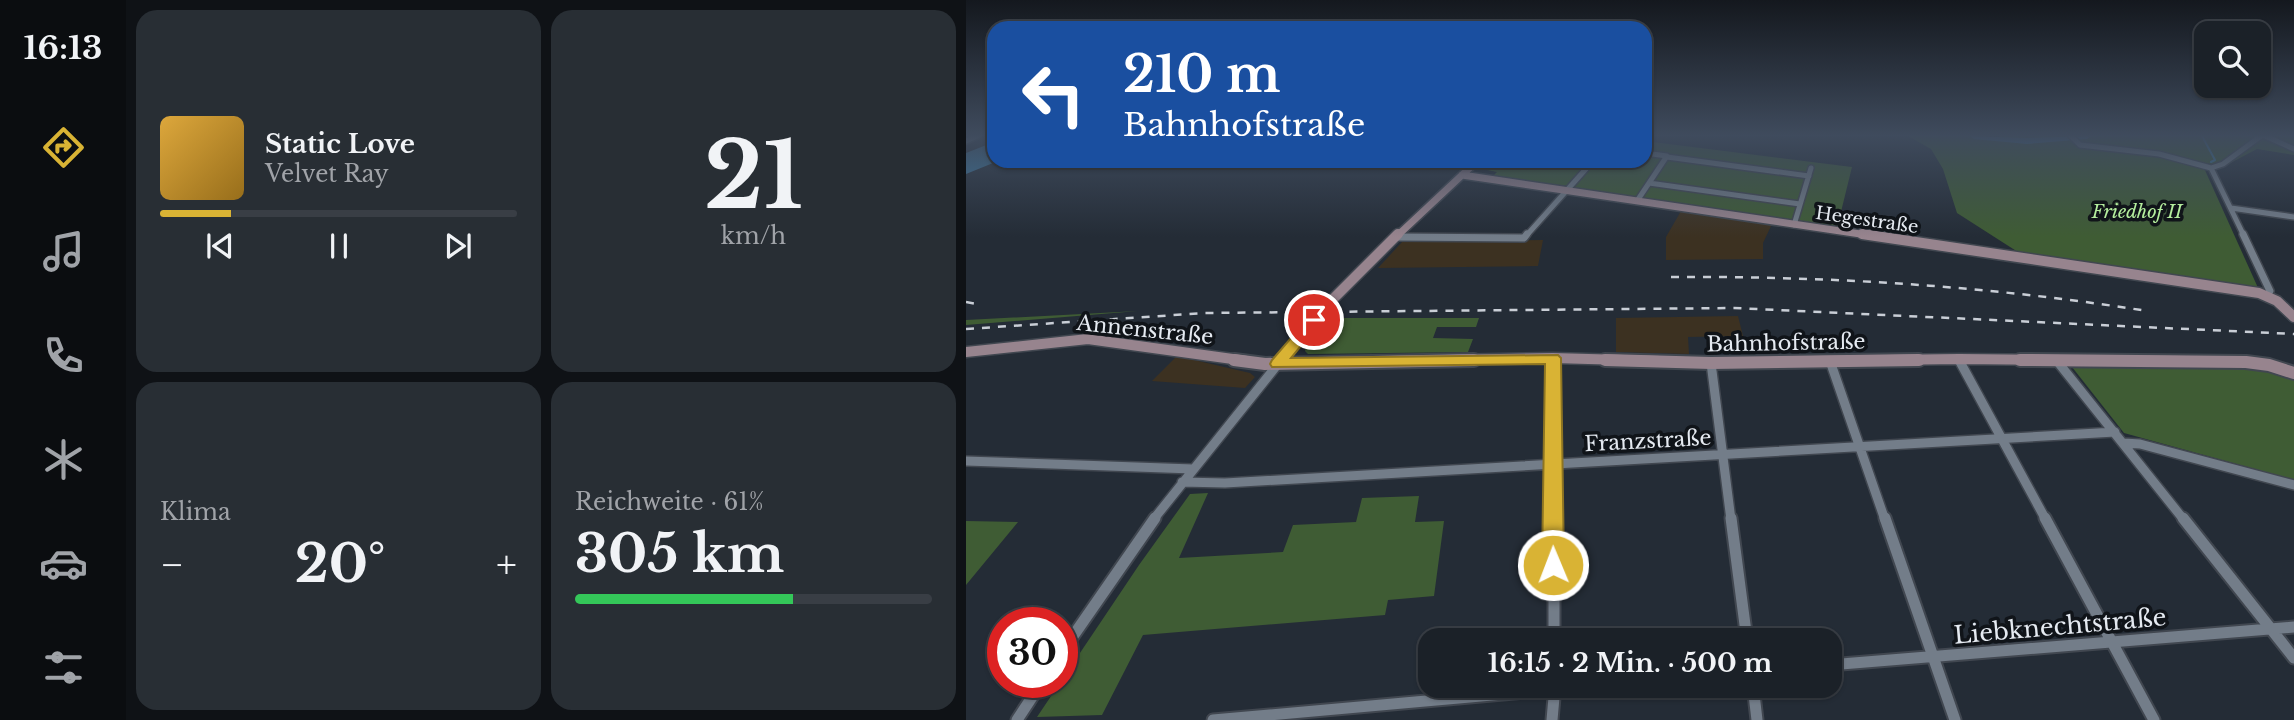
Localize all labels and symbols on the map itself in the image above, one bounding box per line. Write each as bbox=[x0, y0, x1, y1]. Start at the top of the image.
park label: Friedhof II bbox=[2091, 201, 2184, 223]
street label: Hegestraße bbox=[1814, 202, 1920, 238]
pin bbox=[1284, 290, 1344, 350]
street label: Annenstraße bbox=[1074, 310, 1215, 350]
street label: Bahnhofstraße bbox=[1706, 329, 1866, 357]
street label: Franzstraße bbox=[1584, 425, 1712, 457]
position arrow bbox=[1516, 528, 1590, 602]
street label: Liebknechtstraße bbox=[1952, 602, 2168, 650]
speed limit sign: 30 bbox=[987, 607, 1078, 698]

